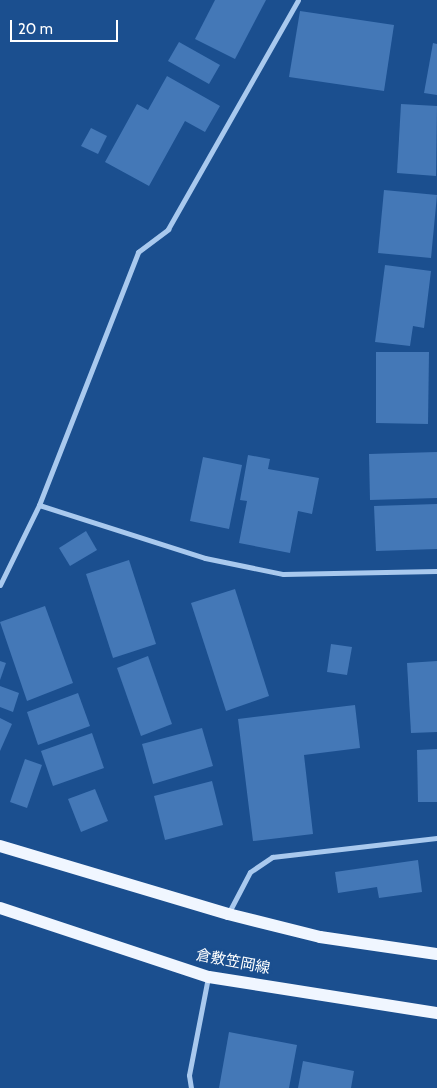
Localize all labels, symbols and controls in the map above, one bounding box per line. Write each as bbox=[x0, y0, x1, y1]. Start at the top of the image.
scale bar bbox=[12, 10, 120, 42]
text: 20 m bbox=[18, 20, 53, 38]
street label: 倉敷笠岡線 bbox=[194, 946, 272, 978]

